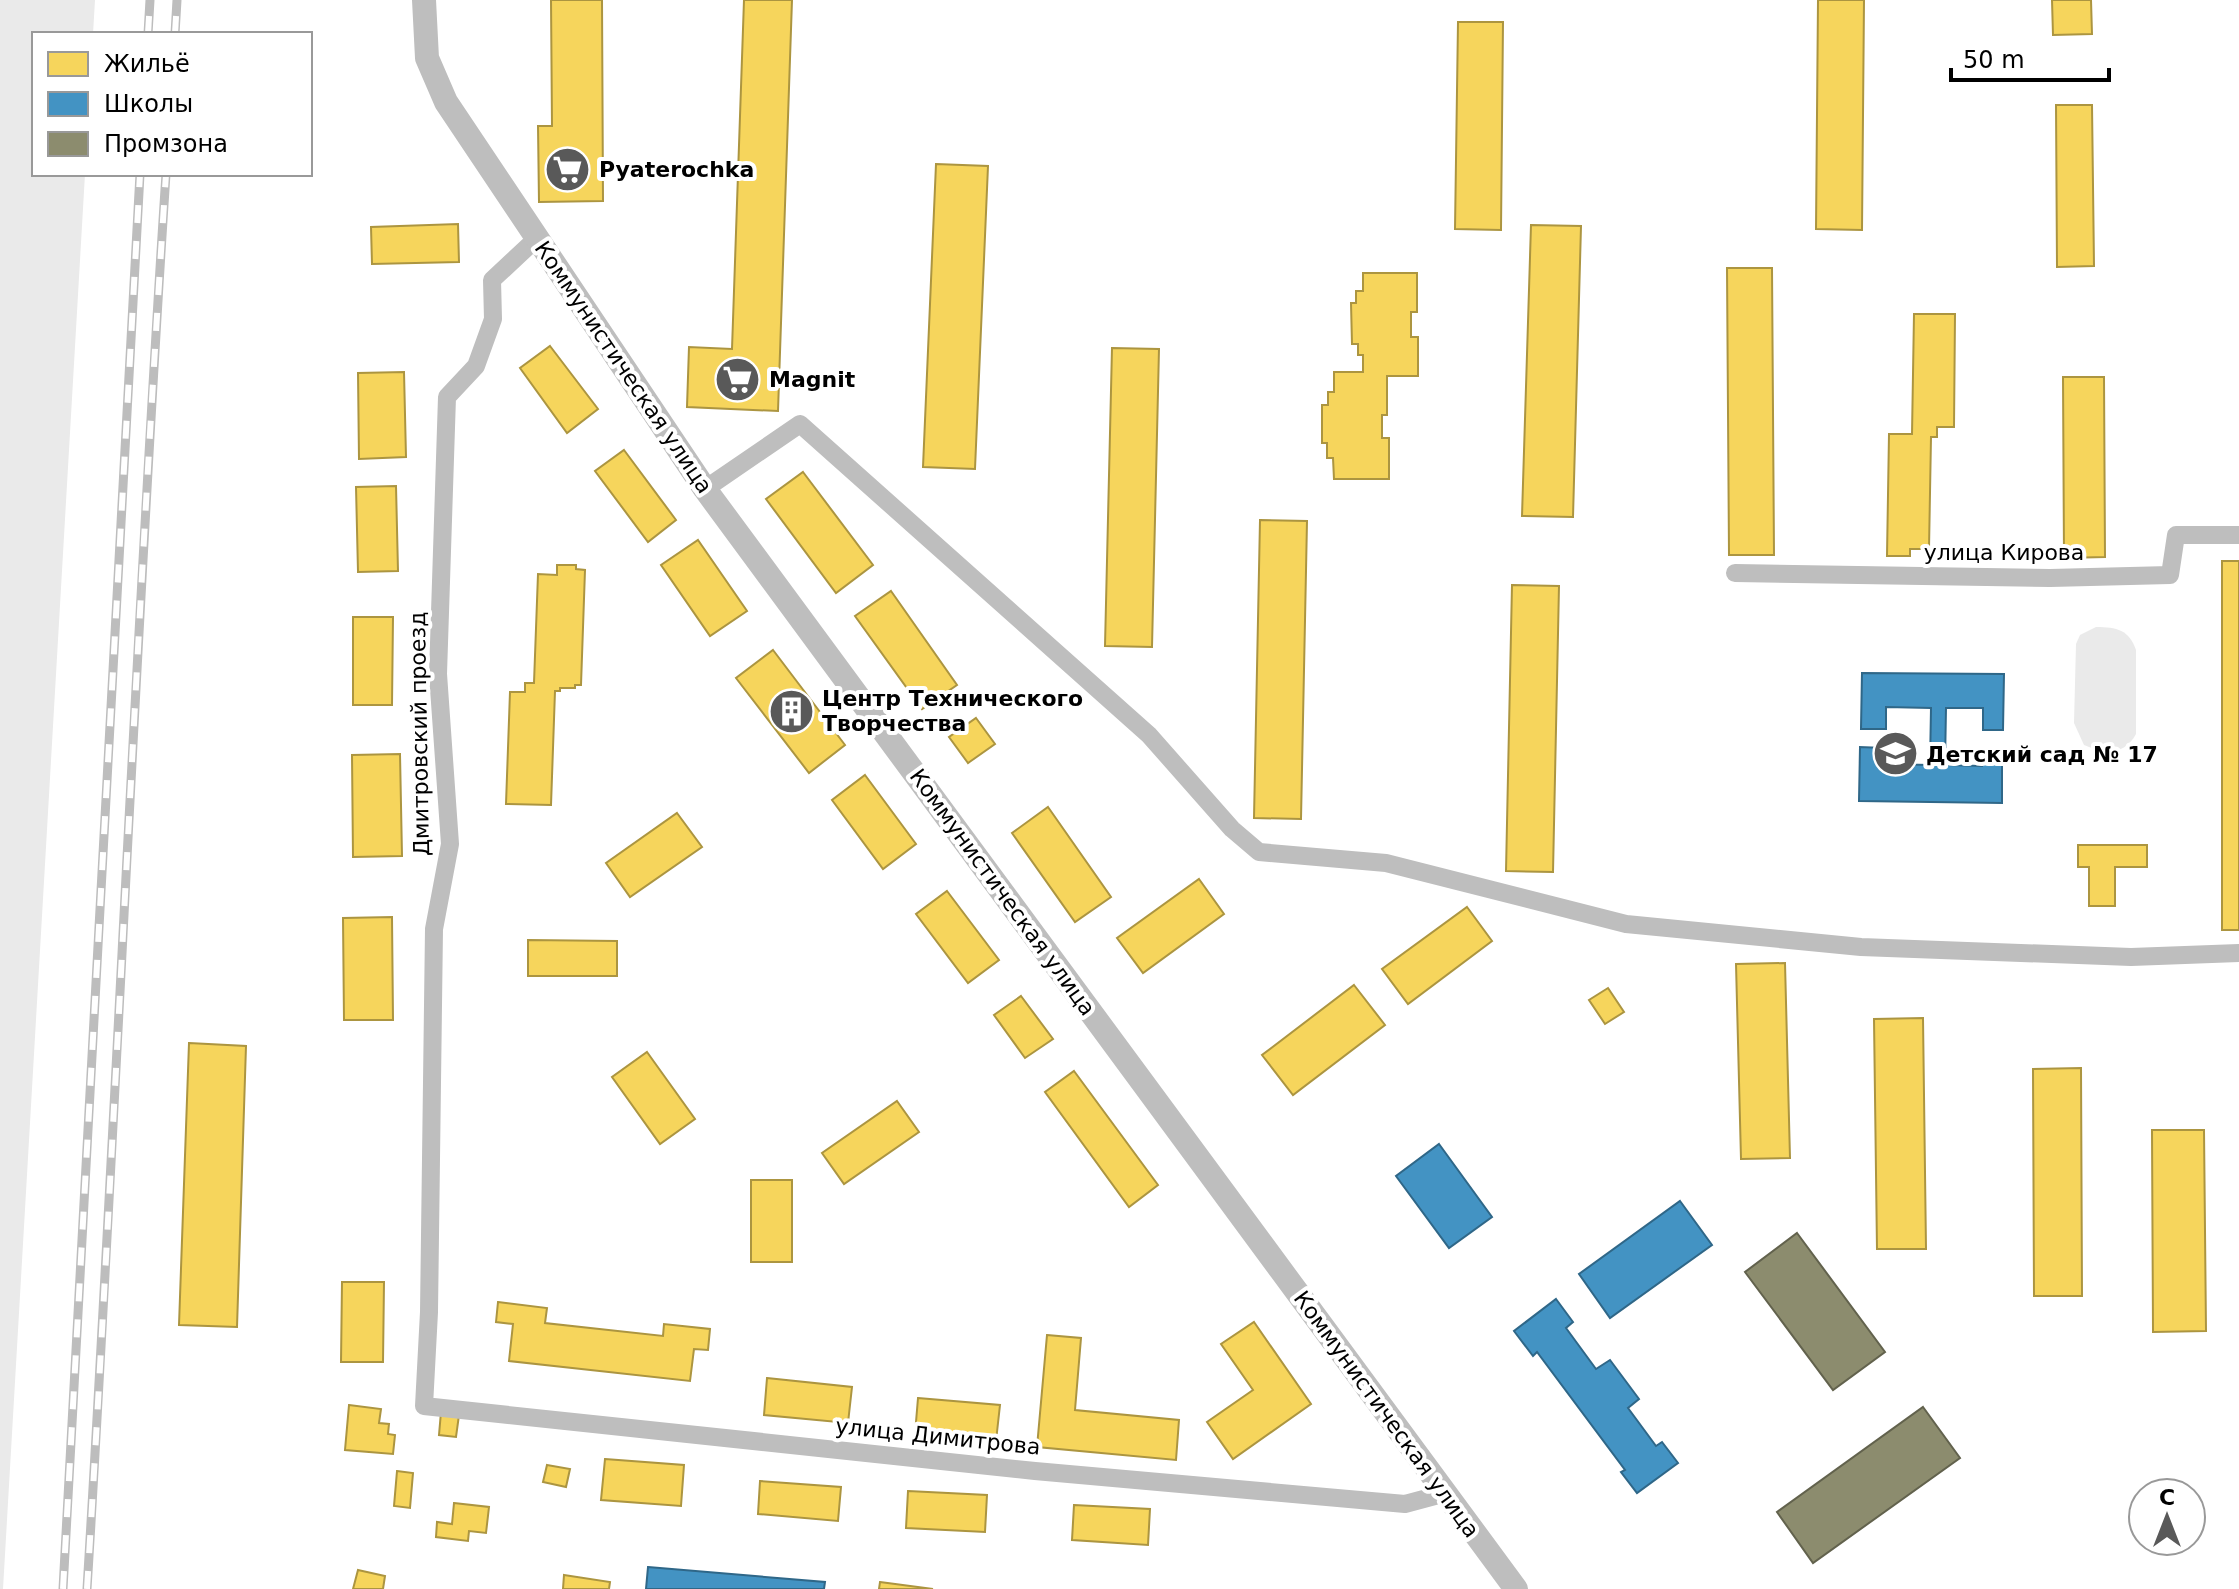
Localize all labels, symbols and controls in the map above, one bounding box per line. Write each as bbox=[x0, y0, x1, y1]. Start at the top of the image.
legend bbox=[32, 32, 312, 176]
scale bar bbox=[1951, 32, 2109, 82]
text: 50 m bbox=[1963, 46, 2025, 74]
text: Жильё bbox=[104, 50, 190, 78]
text: Школы bbox=[104, 90, 193, 118]
text: Промзона bbox=[104, 130, 228, 158]
supermarket icon: Pyaterochka bbox=[544, 145, 592, 193]
place label: Pyaterochka bbox=[599, 157, 754, 182]
street label: Коммунистическая улица bbox=[530, 236, 717, 498]
supermarket icon: Magnit bbox=[714, 355, 762, 403]
place label: Magnit bbox=[769, 367, 856, 392]
street label: улица Кирова bbox=[1924, 540, 2084, 565]
street label: Дмитровский проезд bbox=[405, 612, 434, 856]
place label: Центр Технического Творчества bbox=[822, 686, 1083, 736]
building icon: Центр Технического Творчества bbox=[767, 687, 815, 735]
school or university icon: Детский сад № 17 bbox=[1871, 730, 1919, 778]
place label: Детский сад № 17 bbox=[1926, 742, 2158, 767]
street label: Коммунистическая улица bbox=[905, 764, 1100, 1020]
street label: Коммунистическая улица bbox=[1289, 1286, 1484, 1542]
street label: улица Димитрова bbox=[834, 1413, 1042, 1460]
north arrow bbox=[2127, 1477, 2207, 1557]
text: С bbox=[2159, 1485, 2175, 1510]

